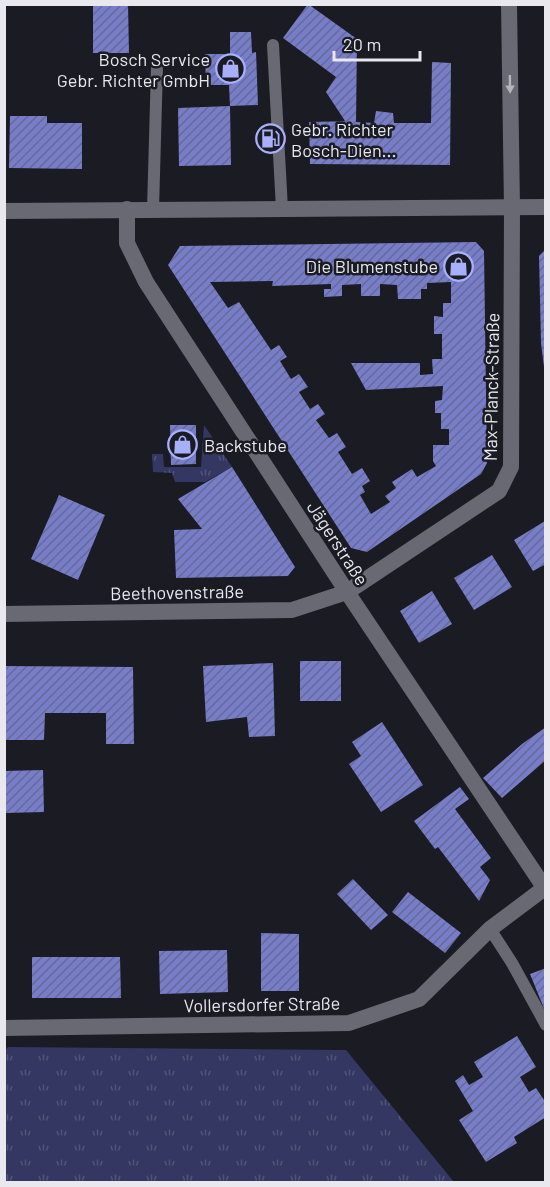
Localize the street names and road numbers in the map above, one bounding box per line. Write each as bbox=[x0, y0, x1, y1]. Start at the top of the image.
street label: Max-Planck-Straße bbox=[479, 313, 503, 461]
street label: Jägerstraße bbox=[303, 497, 373, 589]
street label: Beethovenstraße bbox=[110, 580, 244, 604]
street label: Vollersdorfer Straße bbox=[183, 992, 341, 1016]

